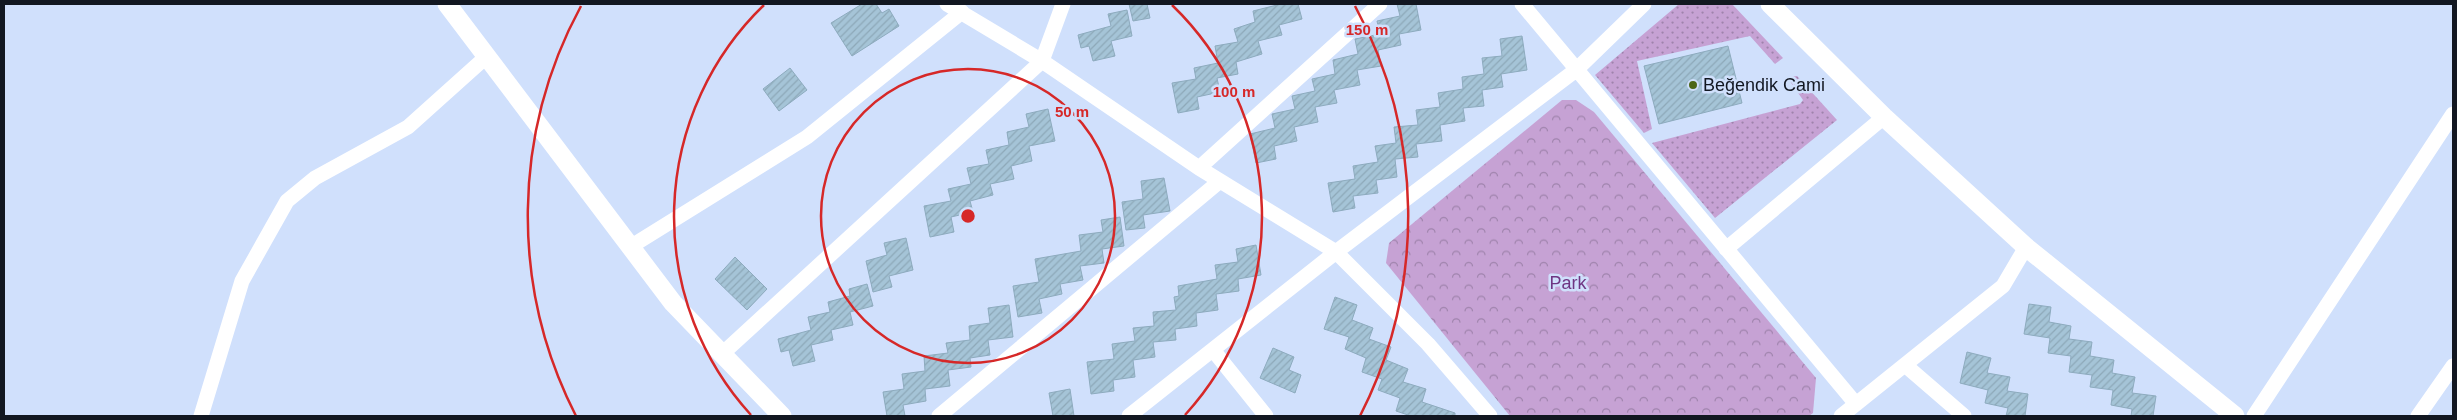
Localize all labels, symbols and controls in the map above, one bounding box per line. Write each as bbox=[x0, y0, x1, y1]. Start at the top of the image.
text: 150 m bbox=[1346, 21, 1388, 38]
place label: Beğendik Cami bbox=[1703, 75, 1825, 95]
marker: Beğendik Cami bbox=[1687, 79, 1699, 91]
text: 100 m bbox=[1213, 83, 1255, 100]
text: 50 m bbox=[1055, 103, 1089, 120]
centre of rings bbox=[959, 207, 977, 225]
park label: Park bbox=[1549, 273, 1588, 293]

